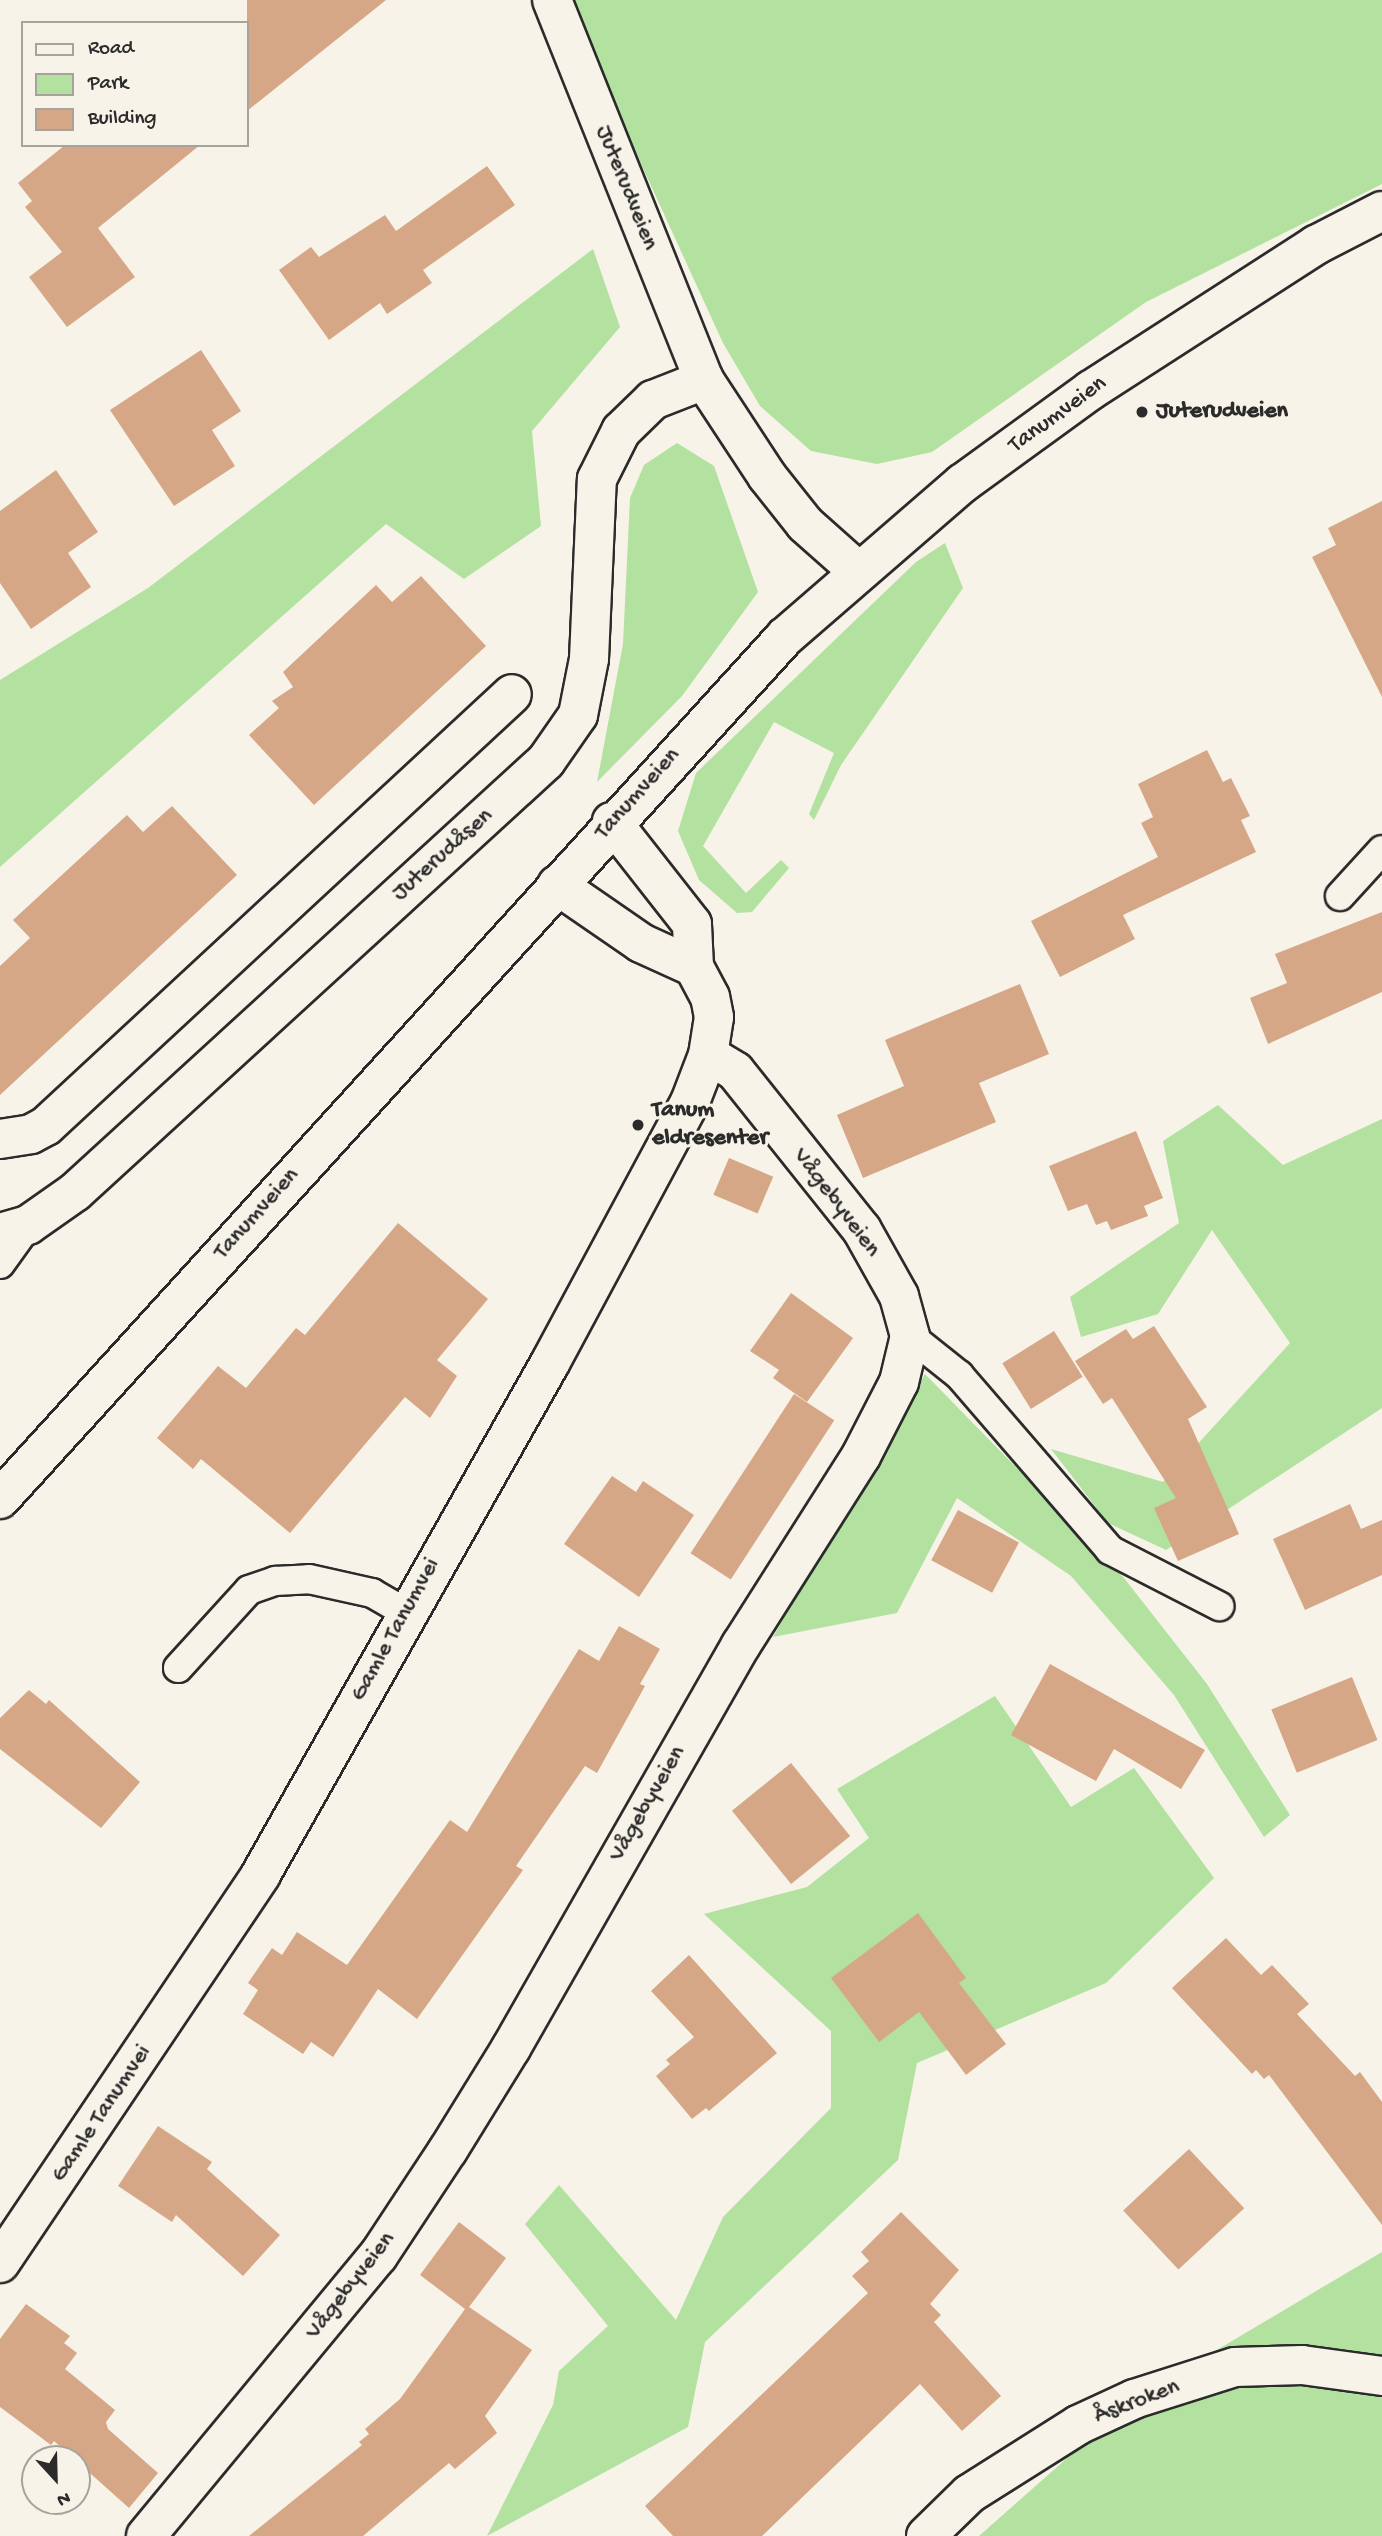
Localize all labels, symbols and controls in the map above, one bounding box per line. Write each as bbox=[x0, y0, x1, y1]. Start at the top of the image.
legend bbox=[21, 21, 248, 147]
text: Road bbox=[88, 37, 134, 62]
text: Park bbox=[88, 72, 128, 97]
text: Building bbox=[88, 107, 157, 132]
street label: Juterudveien bbox=[588, 121, 664, 255]
street label: Tanumveien bbox=[1003, 370, 1113, 460]
place label: Juterudveien bbox=[1156, 398, 1288, 426]
marker: Juterudveien bbox=[1134, 404, 1150, 420]
street label: Tanumveien bbox=[589, 742, 687, 846]
street label: Juterudåsen bbox=[387, 802, 499, 908]
place label: Tanum eldresenter bbox=[652, 1097, 768, 1153]
marker: Tanum eldresenter bbox=[630, 1117, 646, 1133]
street label: Vågebyveien bbox=[786, 1143, 886, 1263]
street label: Tanumveien bbox=[208, 1162, 306, 1266]
street label: Gamle Tanumvei bbox=[345, 1553, 447, 1707]
street label: Vågebyveien bbox=[603, 1741, 693, 1867]
street label: Gamle Tanumvei bbox=[46, 2040, 158, 2188]
street label: Vågebyveien bbox=[300, 2226, 402, 2346]
street label: Åskroken bbox=[1090, 2373, 1184, 2431]
north arrow bbox=[21, 2445, 91, 2515]
text: N bbox=[53, 2485, 73, 2511]

